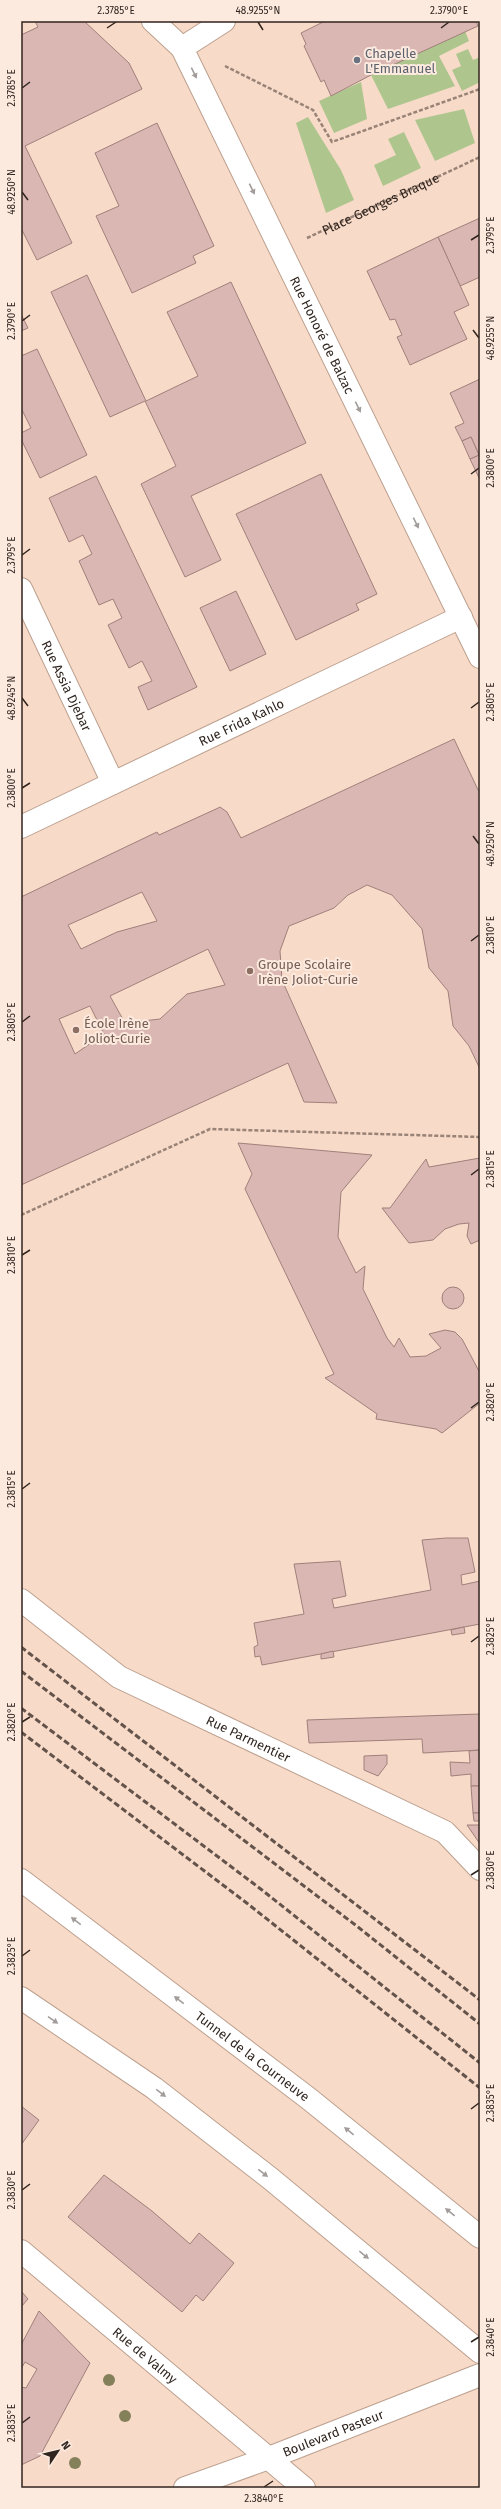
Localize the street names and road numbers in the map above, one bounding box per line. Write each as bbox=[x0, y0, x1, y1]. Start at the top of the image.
street label: Place Georges Braque bbox=[319, 170, 441, 238]
street label: Rue Honoré de Balzac bbox=[287, 274, 357, 396]
street label: Rue Assia Djebar bbox=[39, 638, 95, 733]
street label: Rue Frida Kahlo bbox=[196, 695, 286, 749]
street label: Rue Parmentier bbox=[204, 1712, 293, 1765]
street label: Tunnel de la Courneuve bbox=[193, 2008, 313, 2104]
street label: Rue de Valmy bbox=[110, 2324, 181, 2387]
street label: Boulevard Pasteur bbox=[280, 2406, 386, 2459]

